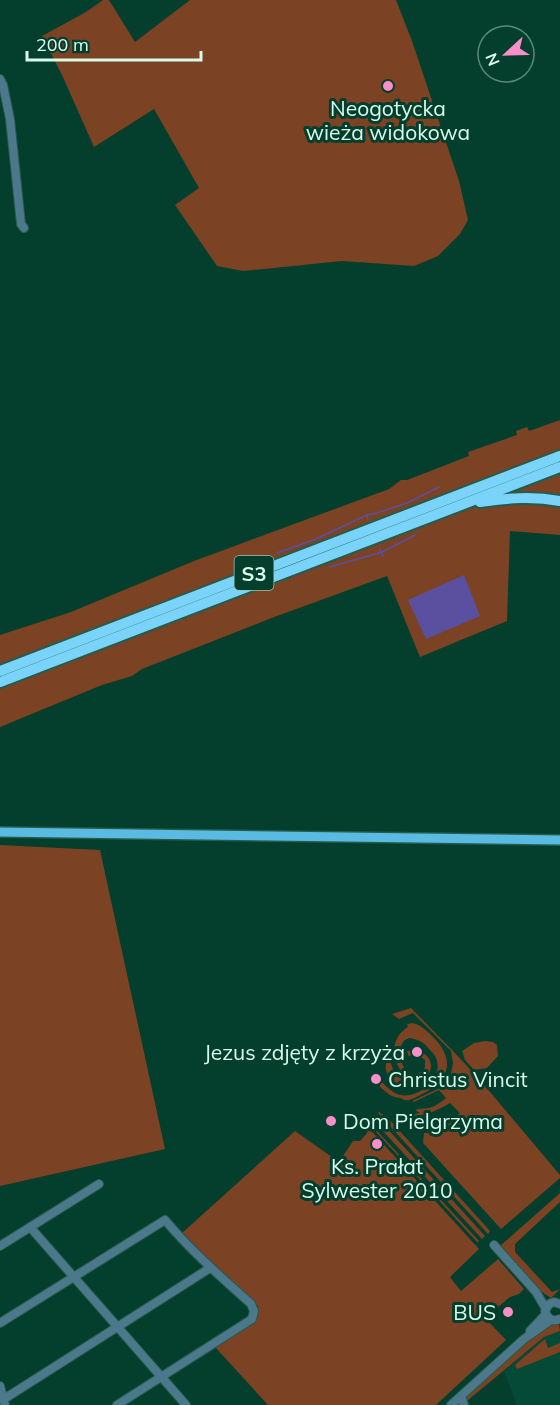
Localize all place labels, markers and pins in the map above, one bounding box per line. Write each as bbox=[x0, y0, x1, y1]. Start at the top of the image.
marker: Neogotycka wieża widokowa bbox=[381, 79, 395, 93]
place label: Neogotycka wieża widokowa bbox=[306, 95, 470, 145]
place label: Jezus zdjęty z krzyża bbox=[204, 1039, 405, 1065]
marker: Jezus zdjęty z krzyża bbox=[410, 1045, 424, 1059]
place label: Christus Vincit bbox=[388, 1066, 528, 1092]
marker: Christus Vincit bbox=[369, 1072, 383, 1086]
place label: Dom Pielgrzyma bbox=[343, 1108, 503, 1134]
marker: Dom Pielgrzyma bbox=[324, 1114, 338, 1128]
marker: Ks. Prałat Sylwester 2010 bbox=[370, 1137, 384, 1151]
place label: Ks. Prałat Sylwester 2010 bbox=[301, 1153, 453, 1203]
place label: BUS bbox=[453, 1299, 496, 1325]
marker: BUS bbox=[501, 1305, 515, 1319]

